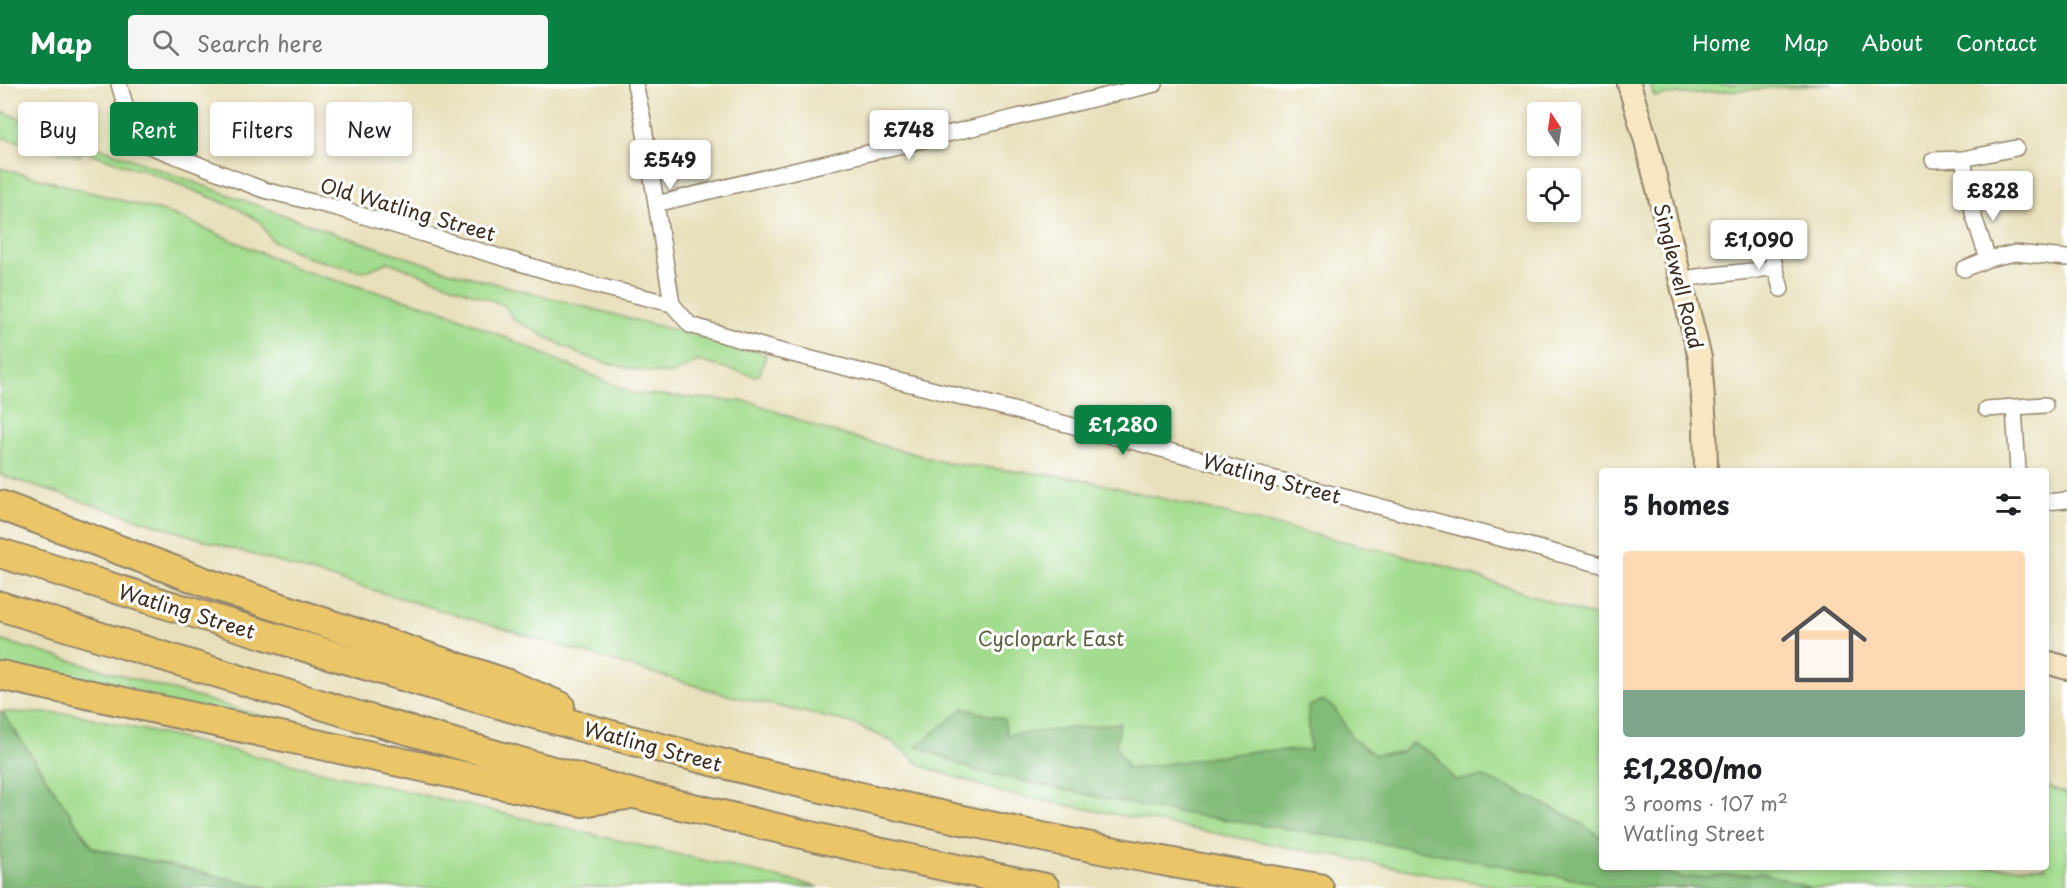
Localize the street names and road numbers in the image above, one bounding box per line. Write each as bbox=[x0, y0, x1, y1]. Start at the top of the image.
street label: Old Watling Street bbox=[317, 170, 499, 248]
street label: Singlewell Road bbox=[1646, 200, 1712, 352]
street label: Watling Street bbox=[1200, 445, 1344, 511]
street label: Watling Street bbox=[115, 576, 259, 646]
street label: Watling Street bbox=[581, 713, 725, 779]

